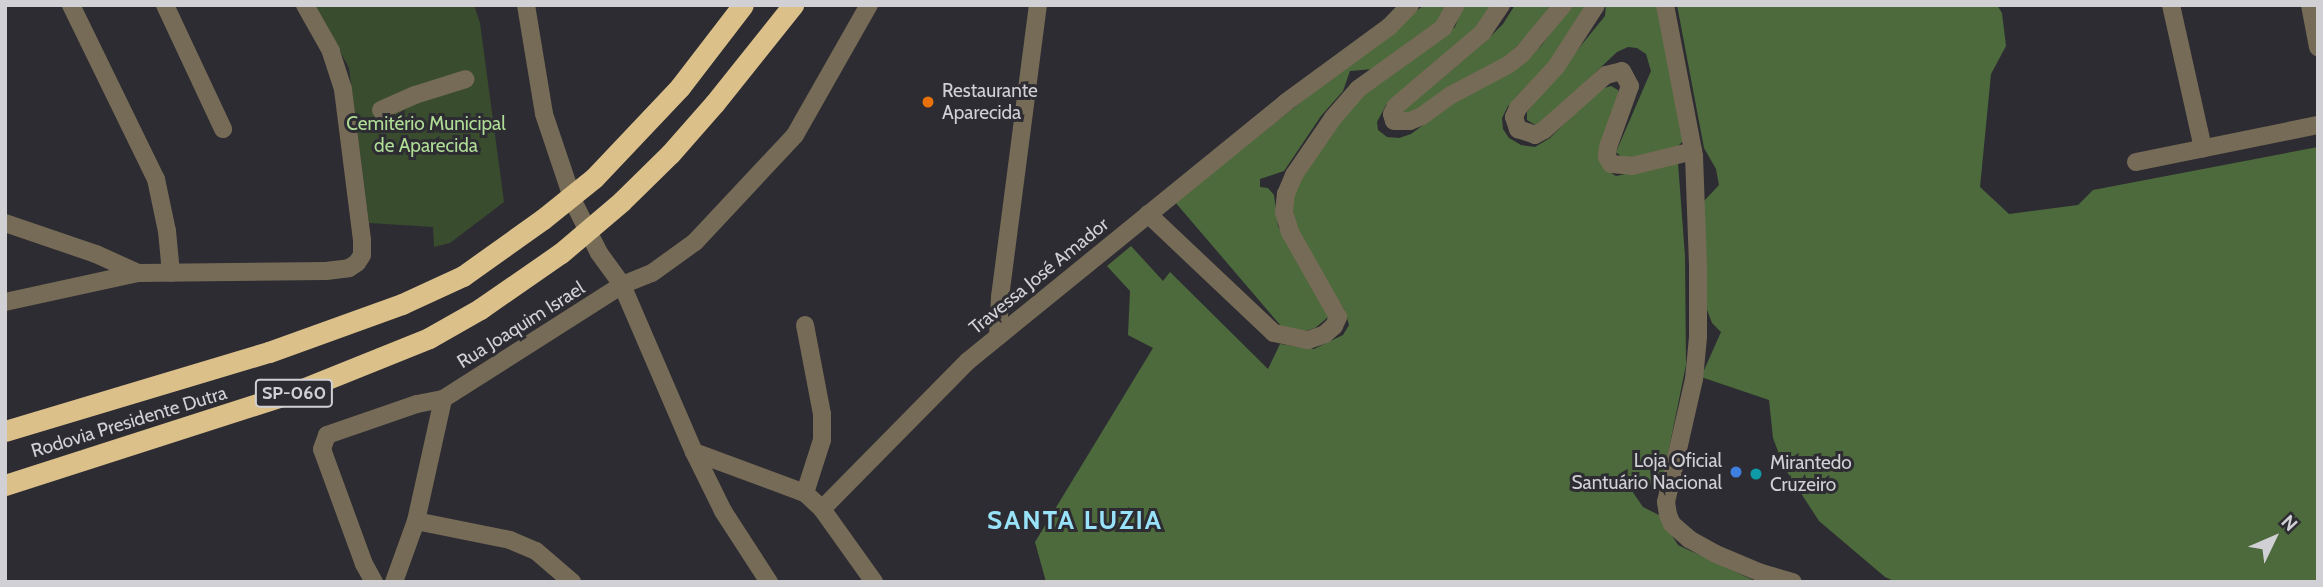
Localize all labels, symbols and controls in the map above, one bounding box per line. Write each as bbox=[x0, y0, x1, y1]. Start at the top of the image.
place label: Restaurante Aparecida bbox=[942, 80, 1038, 124]
marker: Restaurante Aparecida bbox=[920, 94, 936, 110]
park label: Cemitério Municipal de Aparecida bbox=[346, 113, 506, 157]
street label: Travessa José Amador bbox=[965, 213, 1113, 339]
street label: Rua Joaquim Israel bbox=[453, 277, 589, 373]
road number: SP-060 bbox=[254, 379, 334, 408]
street label: Rodovia Presidente Dutra bbox=[28, 381, 230, 463]
place label: Loja Oficial Santuário Nacional bbox=[1571, 450, 1722, 494]
place label: Mirantedo Cruzeiro bbox=[1770, 452, 1852, 496]
marker: Loja Oficial Santuário Nacional bbox=[1728, 464, 1744, 480]
marker: Mirantedo Cruzeiro bbox=[1748, 466, 1764, 482]
north arrow bbox=[2239, 503, 2309, 573]
district label: SANTA LUZIA bbox=[988, 505, 1162, 537]
text: N bbox=[2277, 510, 2302, 536]

